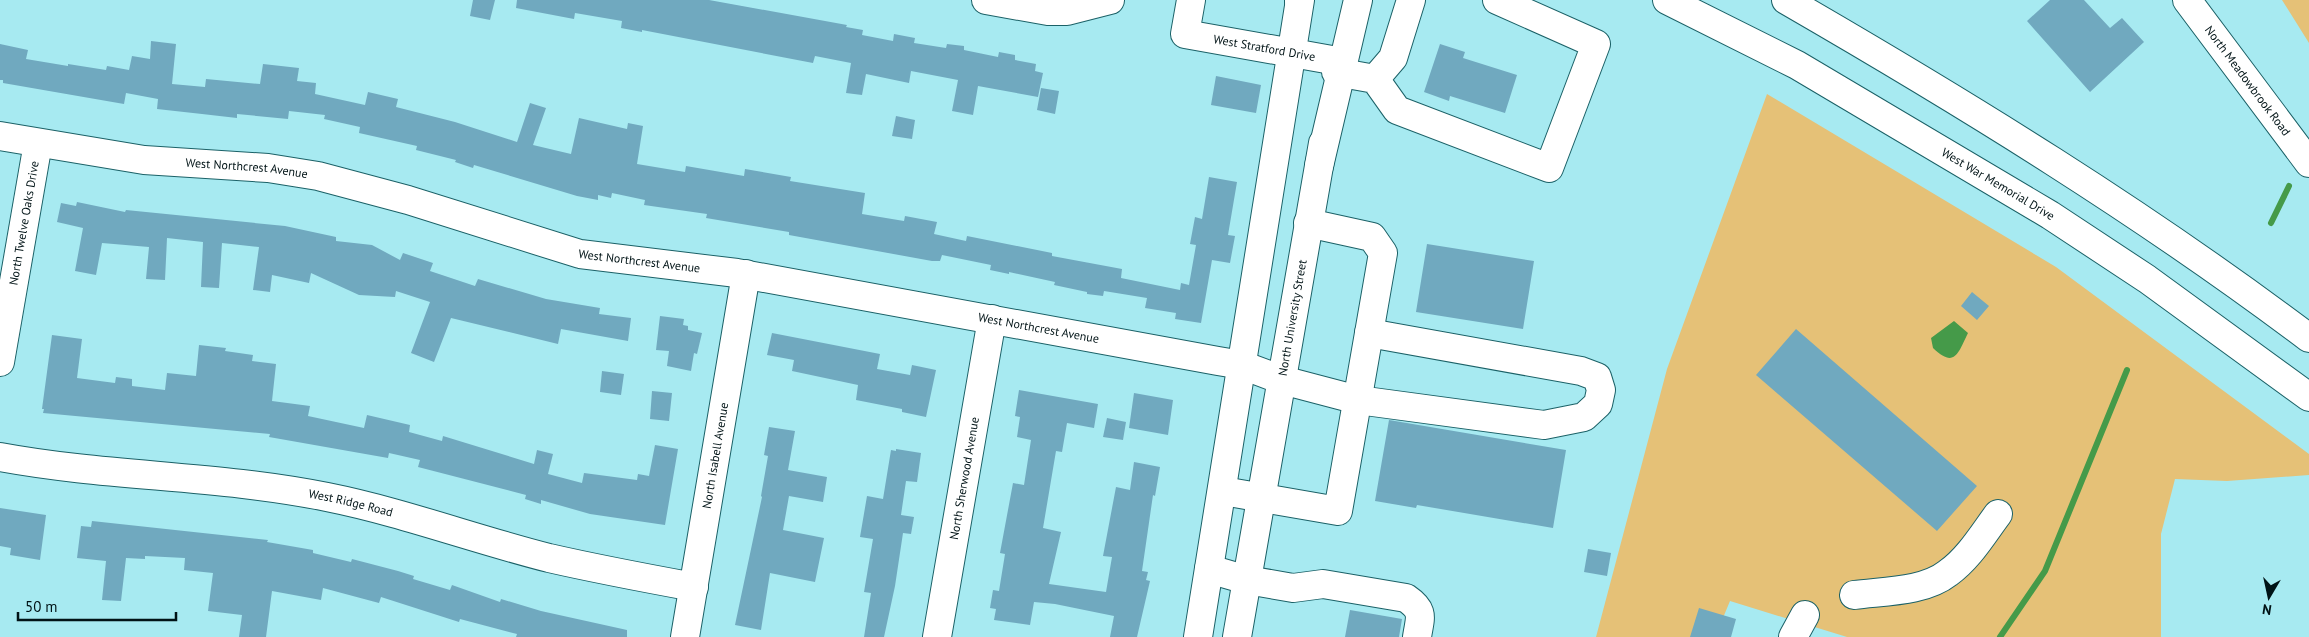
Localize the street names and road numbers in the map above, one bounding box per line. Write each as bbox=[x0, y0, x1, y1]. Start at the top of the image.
street label: North Meadowbrook Road bbox=[2202, 23, 2294, 138]
street label: West Stratford Drive bbox=[1212, 31, 1317, 64]
street label: West War Memorial Drive bbox=[1939, 144, 2058, 223]
street label: West Northcrest Avenue bbox=[185, 155, 309, 181]
street label: North Twelve Oaks Drive bbox=[5, 160, 42, 286]
street label: West Northcrest Avenue bbox=[578, 246, 701, 275]
street label: North University Street bbox=[1275, 258, 1310, 377]
street label: West Northcrest Avenue bbox=[977, 309, 1100, 346]
street label: North Isabell Avenue bbox=[699, 401, 731, 510]
street label: North Sherwood Avenue bbox=[946, 416, 982, 541]
street label: West Ridge Road bbox=[307, 486, 395, 520]

